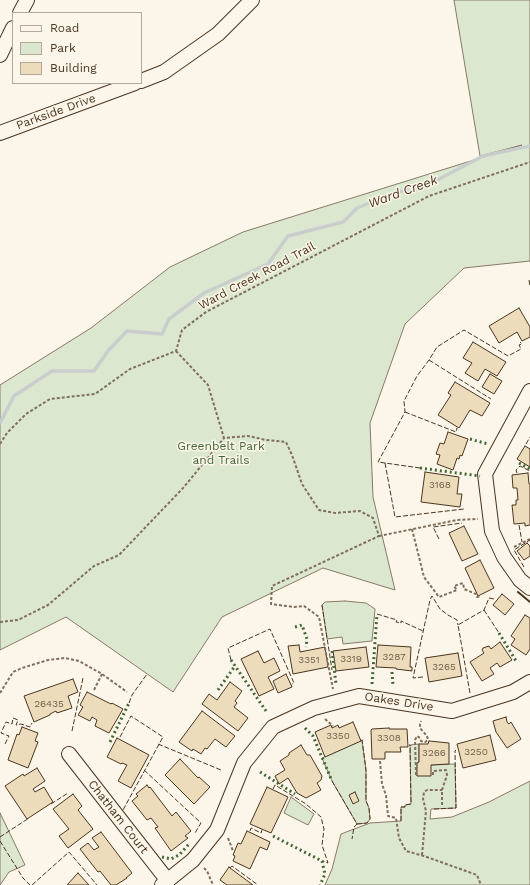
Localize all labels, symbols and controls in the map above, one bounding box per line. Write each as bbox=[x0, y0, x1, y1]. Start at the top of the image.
legend bbox=[12, 12, 142, 84]
text: Road bbox=[50, 21, 79, 35]
text: Park bbox=[50, 41, 76, 55]
text: Building bbox=[50, 61, 97, 75]
street label: Parkside Drive bbox=[14, 91, 98, 133]
water label: Ward Creek bbox=[366, 172, 440, 212]
street label: Ward Creek Road Trail bbox=[196, 239, 318, 313]
park label: Greenbelt Park and Trails bbox=[177, 439, 265, 467]
house number: 3168 bbox=[429, 479, 451, 491]
house number: 3287 bbox=[382, 651, 406, 663]
house number: 3319 bbox=[340, 653, 362, 665]
house number: 3351 bbox=[298, 654, 320, 666]
house number: 3265 bbox=[432, 661, 456, 673]
street label: Oakes Drive bbox=[364, 689, 434, 715]
house number: 26435 bbox=[34, 698, 64, 710]
house number: 3350 bbox=[326, 730, 350, 742]
house number: 3308 bbox=[377, 732, 401, 744]
house number: 3250 bbox=[464, 746, 488, 758]
house number: 3266 bbox=[422, 747, 446, 759]
street label: Chatham Court bbox=[85, 777, 151, 857]

